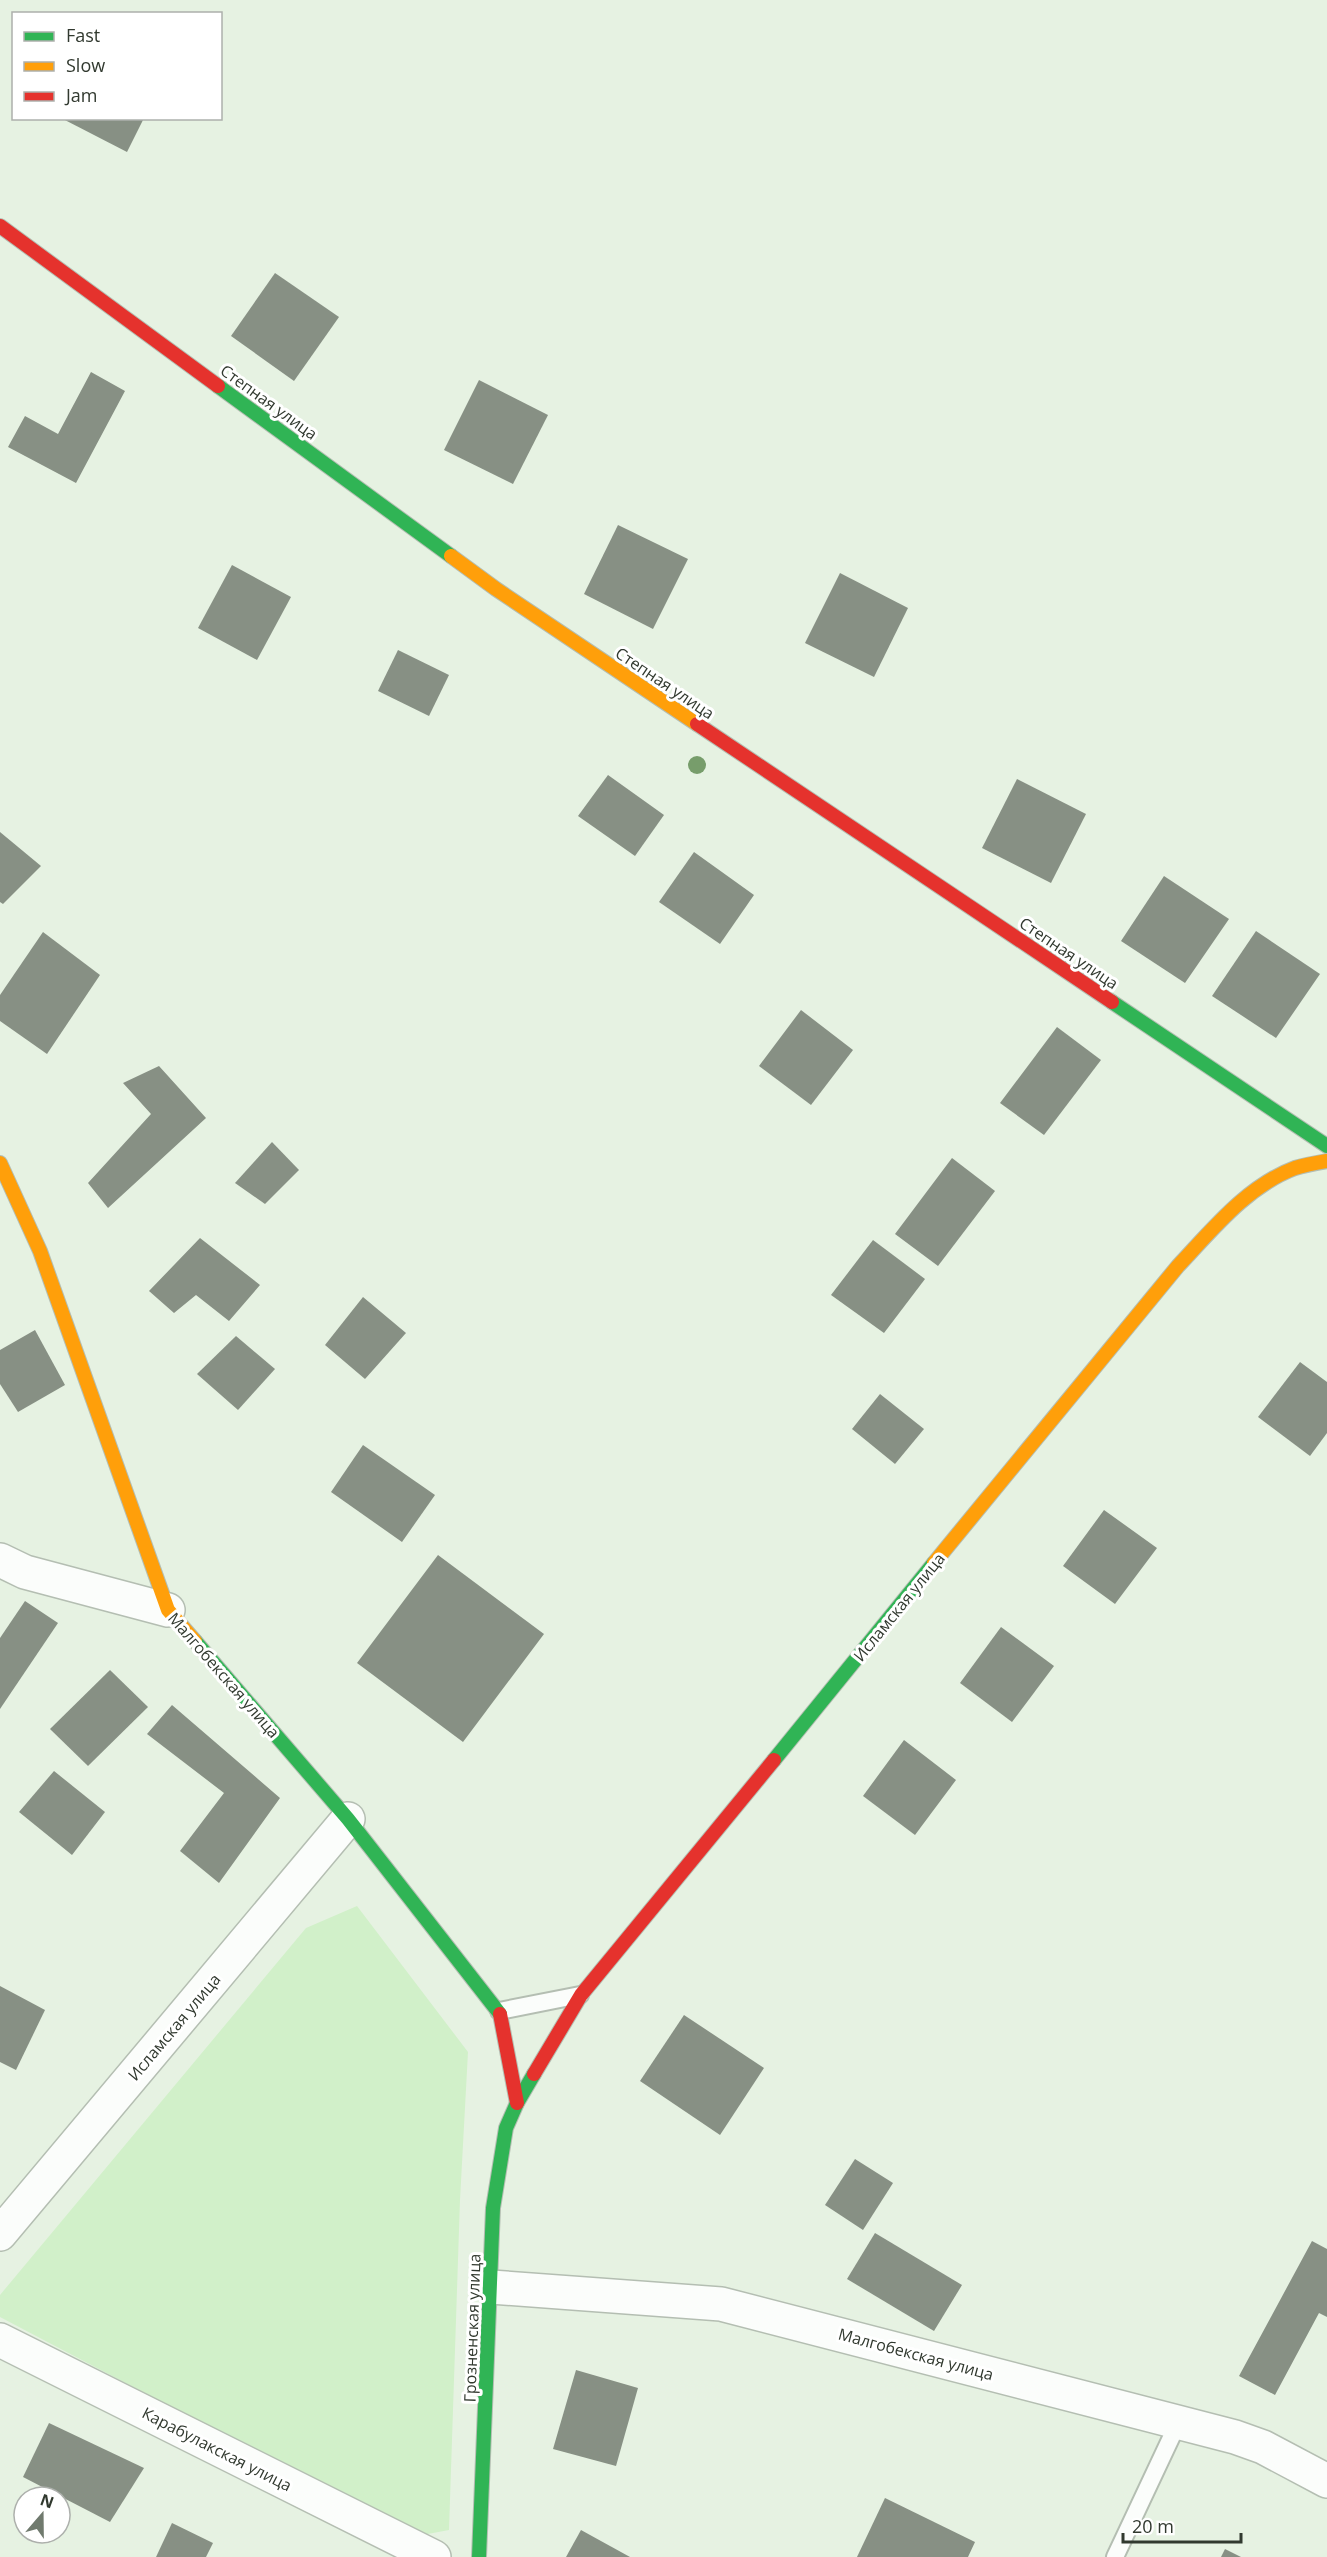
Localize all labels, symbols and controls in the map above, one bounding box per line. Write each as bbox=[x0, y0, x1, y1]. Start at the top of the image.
legend bbox=[12, 12, 222, 120]
text: Fast bbox=[66, 23, 100, 47]
text: Slow bbox=[66, 53, 105, 77]
text: Jam bbox=[64, 83, 98, 107]
street label: Степная улица bbox=[216, 359, 322, 445]
street label: Степная улица bbox=[611, 642, 719, 724]
street label: Степная улица bbox=[1015, 912, 1123, 994]
street label: Исламская улица bbox=[848, 1548, 950, 1666]
street label: Малгобекская улица bbox=[163, 1607, 285, 1743]
street label: Исламская улица bbox=[123, 1969, 225, 2085]
street label: Грозненская улица bbox=[458, 2253, 486, 2403]
street label: Малгобекская улица bbox=[836, 2323, 996, 2385]
street label: Карабулакская улица bbox=[138, 2402, 296, 2496]
north arrow bbox=[12, 2485, 72, 2545]
text: N bbox=[37, 2488, 57, 2513]
scale bar bbox=[1123, 2506, 1242, 2544]
text: 20 m bbox=[1132, 2514, 1174, 2538]

